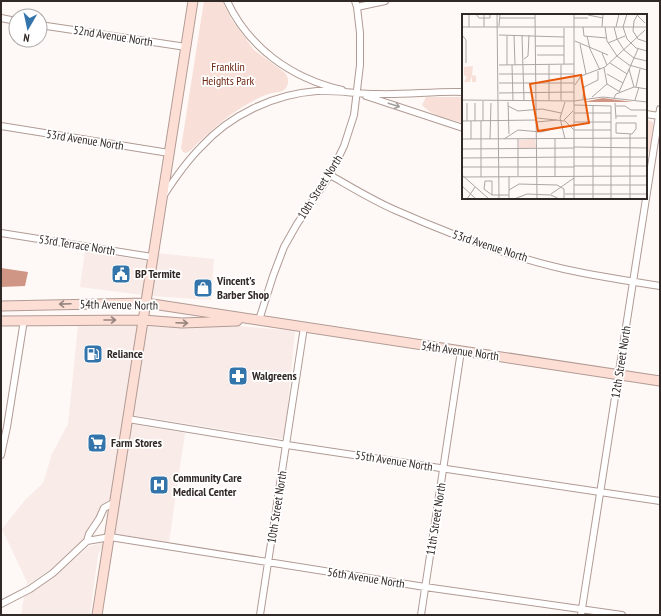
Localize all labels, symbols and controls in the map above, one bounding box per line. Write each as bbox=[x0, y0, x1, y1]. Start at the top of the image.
north arrow bbox=[8, 8, 48, 48]
inset map bbox=[462, 14, 647, 199]
street label: 52nd Avenue North bbox=[72, 22, 154, 49]
text: N bbox=[22, 30, 30, 45]
park label: Franklin Heights Park bbox=[202, 59, 254, 88]
one-way arrow bbox=[387, 102, 400, 109]
street label: 53rd Avenue North bbox=[45, 126, 125, 153]
street label: 10th Street North bbox=[294, 152, 345, 222]
street label: 53rd Avenue North bbox=[451, 226, 530, 265]
street label: 53rd Terrace North bbox=[38, 231, 116, 258]
public building icon: BP Termite bbox=[110, 263, 132, 285]
place label: BP Termite bbox=[135, 266, 181, 281]
place label: Vincent's Barber Shop bbox=[216, 273, 270, 302]
shop icon: Vincent's Barber Shop bbox=[192, 277, 214, 299]
street label: 54th Avenue North bbox=[80, 296, 158, 313]
one-way arrow bbox=[59, 300, 72, 308]
one-way arrow bbox=[103, 316, 116, 324]
one-way arrow bbox=[175, 319, 188, 326]
street label: 12th Street North bbox=[607, 325, 634, 399]
street label: 54th Avenue North bbox=[420, 338, 500, 363]
fuel station icon: Reliance bbox=[82, 343, 104, 365]
place label: Reliance bbox=[107, 346, 143, 361]
pharmacy icon: Walgreens bbox=[227, 365, 249, 387]
place label: Walgreens bbox=[251, 368, 297, 383]
supermarket icon: Farm Stores bbox=[86, 432, 108, 454]
place label: Farm Stores bbox=[111, 435, 162, 450]
street label: 55th Avenue North bbox=[354, 447, 434, 474]
place label: Community Care Medical Center bbox=[173, 470, 242, 499]
street label: 10th Street North bbox=[263, 470, 290, 544]
hospital icon: Community Care Medical Center bbox=[148, 474, 170, 496]
street label: 11th Street North bbox=[422, 482, 449, 556]
street label: 56th Avenue North bbox=[326, 564, 406, 591]

